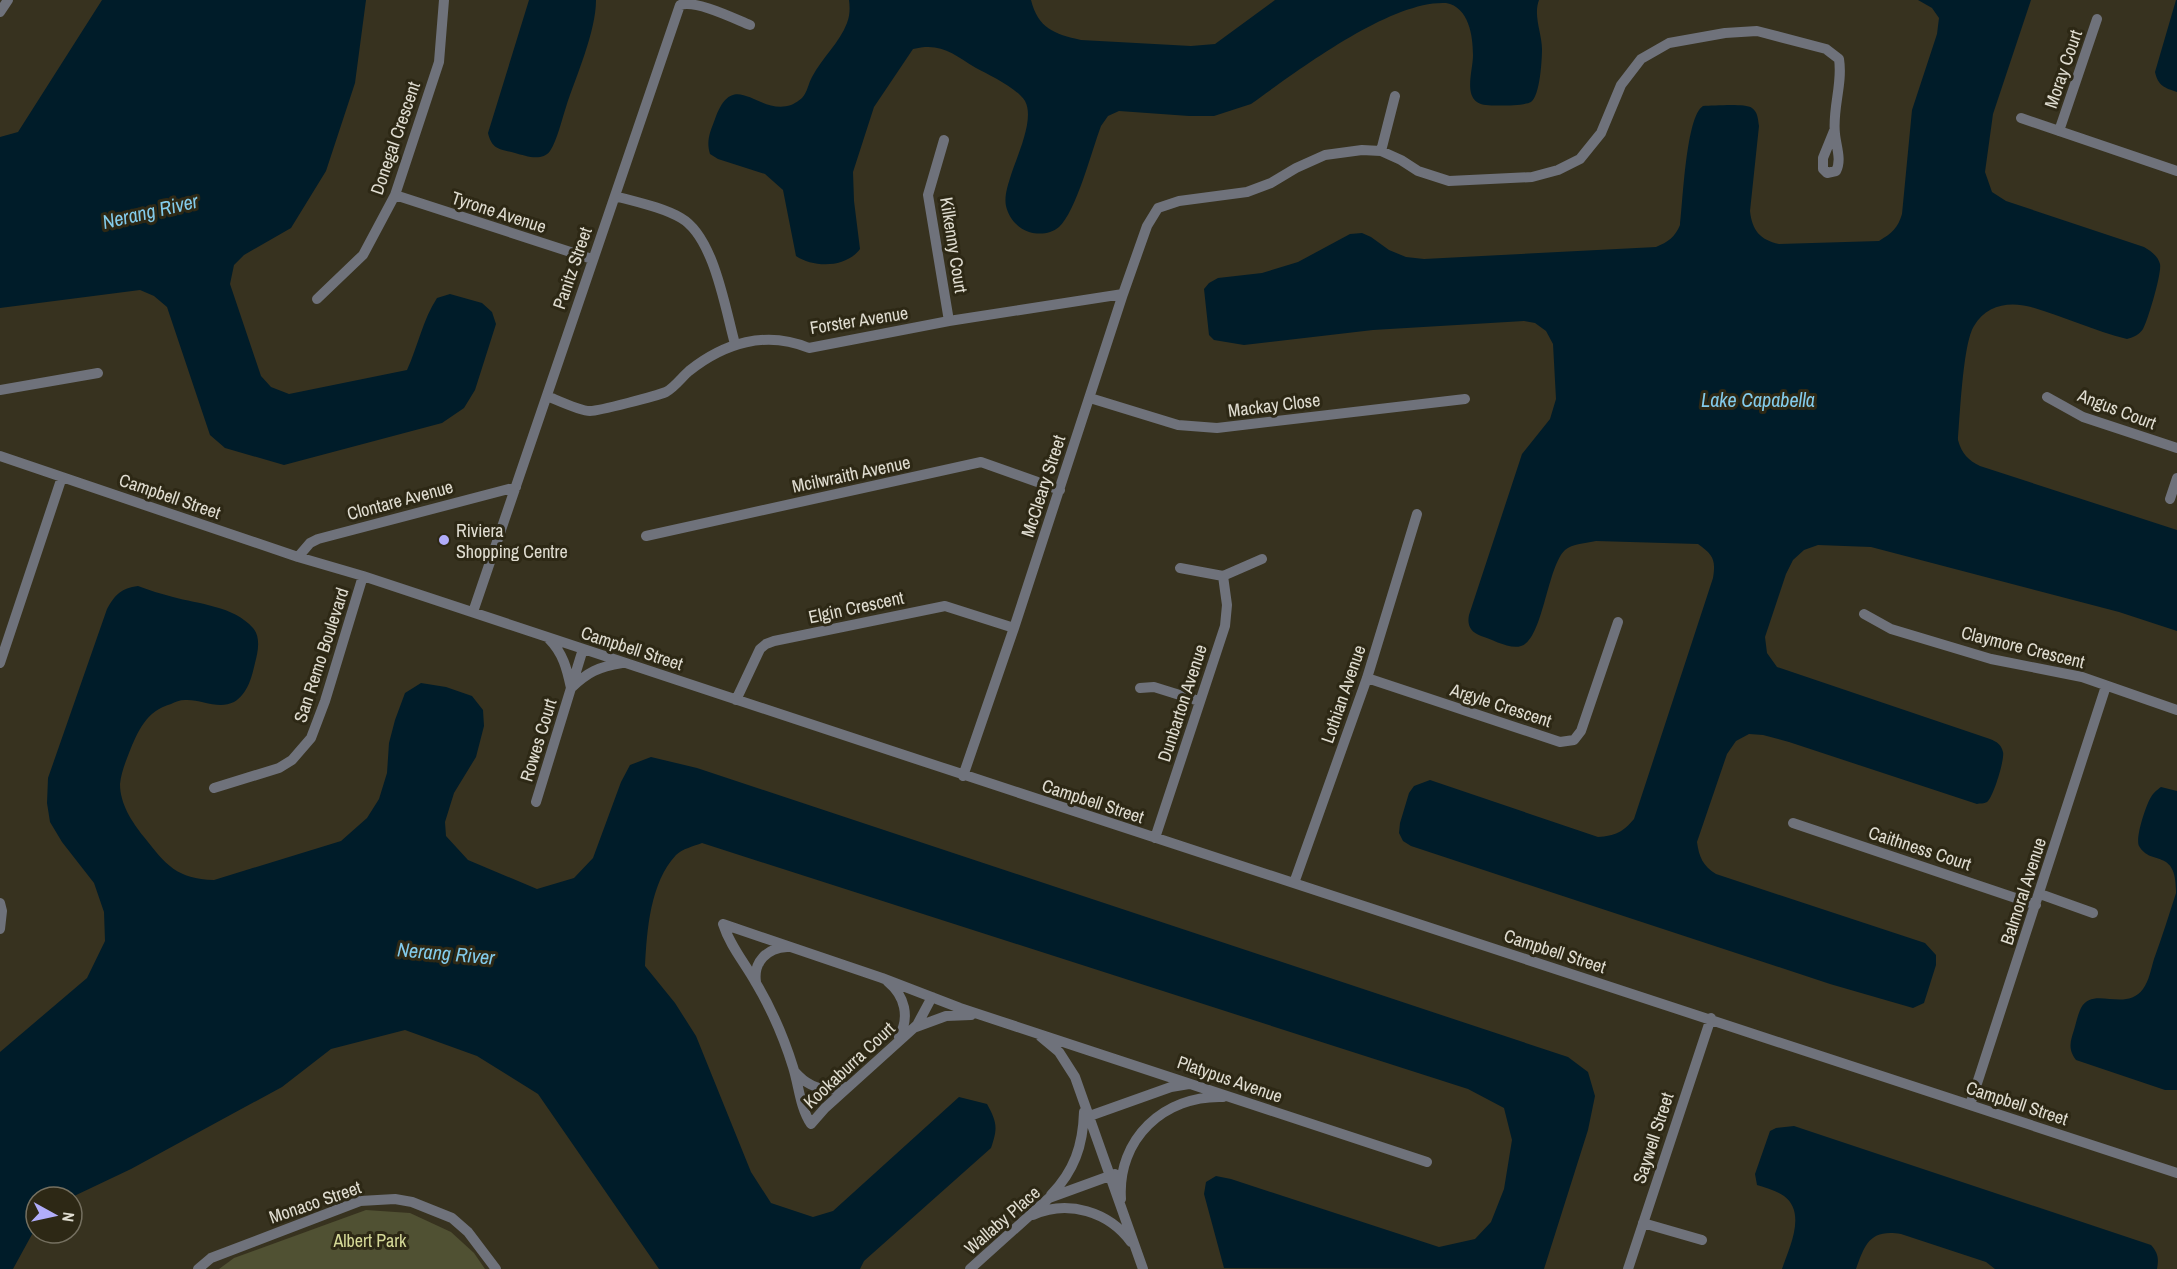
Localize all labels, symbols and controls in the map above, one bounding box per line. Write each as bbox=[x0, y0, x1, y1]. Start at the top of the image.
street label: Moray Court bbox=[2038, 27, 2088, 111]
street label: Donegal Crescent bbox=[364, 78, 426, 198]
street label: Tyrone Avenue bbox=[448, 185, 550, 239]
water label: Nerang River bbox=[99, 187, 201, 235]
street label: Kilkenny Court bbox=[934, 195, 974, 295]
street label: Panitz Street bbox=[546, 224, 598, 312]
street label: Forster Avenue bbox=[808, 300, 910, 340]
street label: Angus Court bbox=[2073, 382, 2160, 435]
water label: Lake Capabella bbox=[1701, 386, 1815, 413]
street label: Mackay Close bbox=[1226, 387, 1322, 423]
street label: McCleary Street bbox=[1015, 432, 1071, 540]
street label: Mcilwraith Avenue bbox=[790, 449, 912, 499]
street label: Campbell Street bbox=[116, 467, 224, 525]
street label: Clontare Avenue bbox=[344, 474, 456, 526]
place label: Riviera Shopping Centre bbox=[456, 518, 568, 564]
marker: Riviera Shopping Centre bbox=[437, 533, 451, 547]
street label: San Remo Boulevard bbox=[287, 584, 355, 726]
street label: Elgin Crescent bbox=[806, 585, 906, 629]
street label: Campbell Street bbox=[578, 620, 686, 676]
street label: Claymore Crescent bbox=[1959, 620, 2087, 674]
street label: Dunbarton Avenue bbox=[1151, 641, 1213, 765]
street label: Lothian Avenue bbox=[1315, 642, 1371, 746]
street label: Argyle Crescent bbox=[1446, 677, 1555, 733]
street label: Rowes Court bbox=[514, 696, 562, 784]
street label: Campbell Street bbox=[1039, 773, 1147, 829]
street label: Caithness Court bbox=[1865, 820, 1975, 876]
street label: Balmoral Avenue bbox=[1994, 834, 2052, 948]
street label: Campbell Street bbox=[1501, 923, 1609, 979]
water label: Nerang River bbox=[396, 935, 496, 971]
street label: Kookaburra Court bbox=[798, 1016, 900, 1114]
street label: Platypus Avenue bbox=[1174, 1049, 1286, 1109]
street label: Campbell Street bbox=[1963, 1075, 2071, 1131]
street label: Saywell Street bbox=[1627, 1089, 1679, 1187]
street label: Monaco Street bbox=[266, 1175, 364, 1229]
street label: Wallaby Place bbox=[959, 1180, 1045, 1260]
north arrow bbox=[24, 1185, 84, 1245]
text: N bbox=[57, 1211, 80, 1223]
park label: Albert Park bbox=[332, 1228, 407, 1253]

